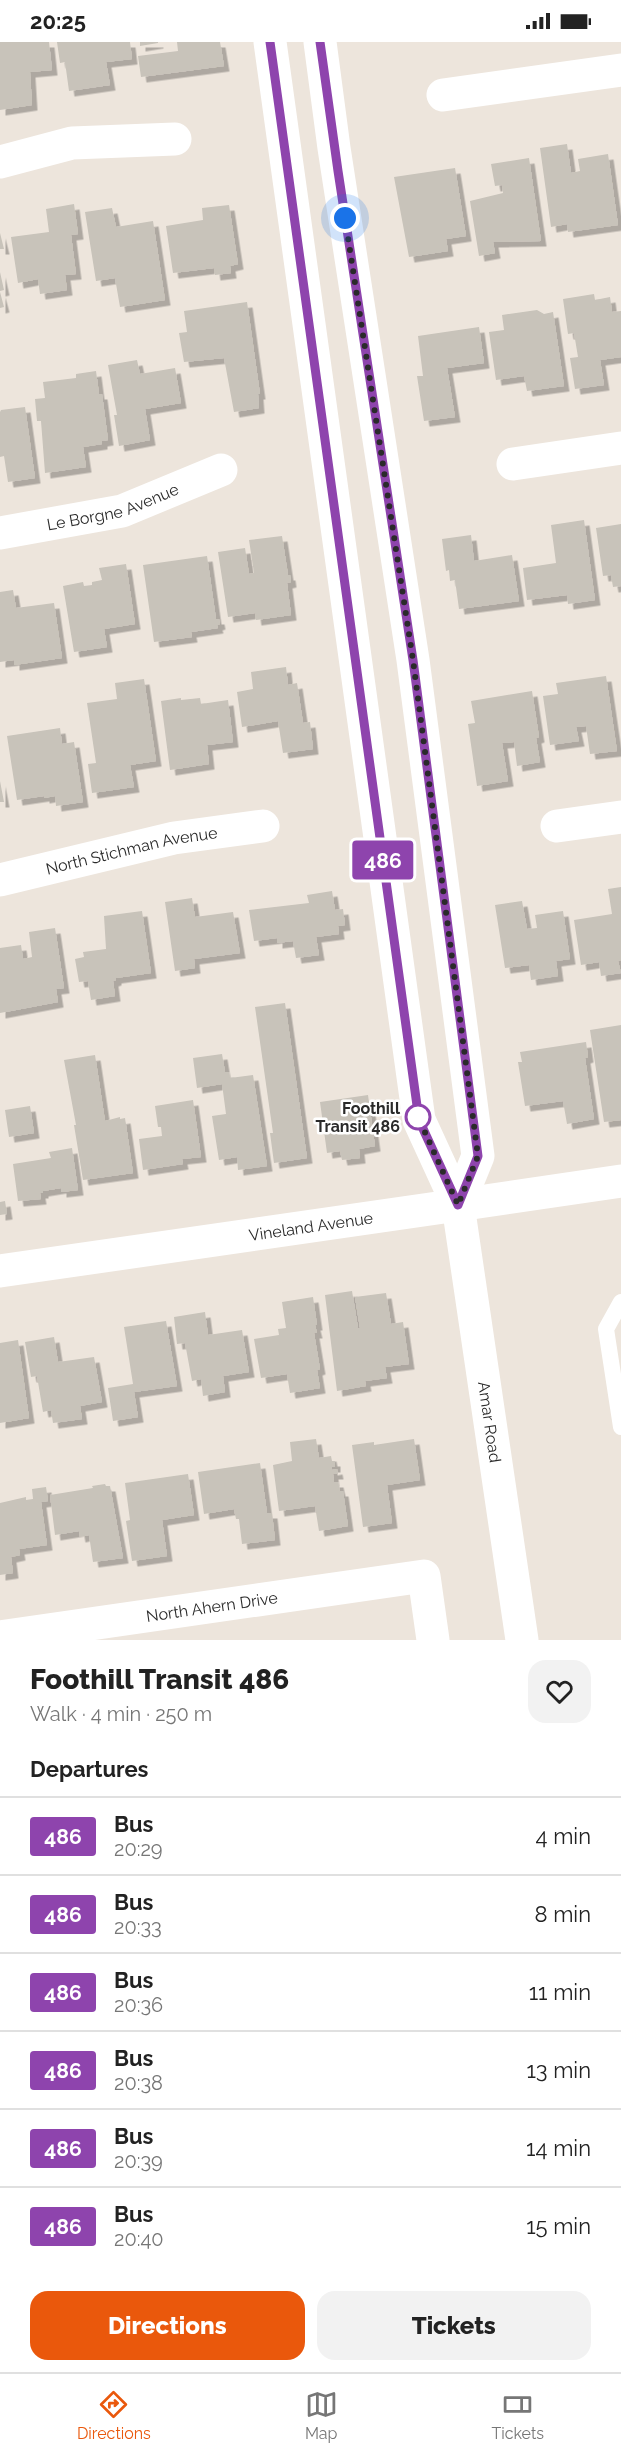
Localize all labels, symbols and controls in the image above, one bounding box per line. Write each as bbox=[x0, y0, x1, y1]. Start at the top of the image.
text: 20:25 bbox=[30, 8, 86, 34]
your location bbox=[330, 203, 360, 233]
street label: Le Borgne Avenue bbox=[45, 479, 181, 534]
street label: North Stichman Avenue bbox=[44, 823, 219, 878]
line badge: 486 bbox=[348, 840, 418, 880]
text: 486 bbox=[364, 848, 402, 873]
place label: Foothill Transit 486 bbox=[315, 1099, 401, 1136]
marker: Foothill Transit 486 bbox=[405, 1104, 431, 1130]
street label: Vineland Avenue bbox=[247, 1208, 374, 1245]
street label: Amar Road bbox=[475, 1380, 505, 1464]
street label: North Ahern Drive bbox=[145, 1588, 279, 1625]
button: heart bbox=[528, 1660, 591, 1723]
text: Foothill Transit 486 bbox=[30, 1663, 289, 1696]
text: Walk · 4 min · 250 m bbox=[30, 1702, 212, 1726]
text: Departures bbox=[30, 1756, 148, 1782]
text: Bus bbox=[114, 1811, 153, 1837]
text: 4 min bbox=[536, 1823, 591, 1849]
text: 486 bbox=[44, 1824, 82, 1849]
text: 20:29 bbox=[114, 1837, 163, 1861]
text: Bus bbox=[114, 1889, 153, 1915]
text: 8 min bbox=[535, 1901, 591, 1927]
text: 486 bbox=[44, 1902, 82, 1927]
text: 20:33 bbox=[114, 1915, 162, 1939]
text: Bus bbox=[114, 1967, 153, 1993]
text: 11 min bbox=[529, 1979, 591, 2005]
text: 486 bbox=[44, 1980, 82, 2005]
text: 20:36 bbox=[114, 1993, 163, 2017]
text: Bus bbox=[114, 2045, 153, 2071]
text: 13 min bbox=[526, 2057, 591, 2083]
text: 486 bbox=[44, 2058, 82, 2083]
text: 20:38 bbox=[114, 2071, 163, 2095]
text: Bus bbox=[114, 2123, 153, 2149]
text: 14 min bbox=[526, 2135, 591, 2161]
text: 486 bbox=[44, 2136, 82, 2161]
text: 20:39 bbox=[114, 2149, 163, 2173]
text: Bus bbox=[114, 2201, 153, 2227]
text: 15 min bbox=[526, 2213, 591, 2239]
text: 486 bbox=[44, 2214, 82, 2239]
text: 20:40 bbox=[114, 2227, 164, 2251]
button: Directions bbox=[30, 2291, 305, 2360]
button: Tickets bbox=[317, 2291, 591, 2360]
tab: Directions bbox=[77, 2388, 151, 2443]
tab: Map bbox=[305, 2388, 338, 2443]
tab: Tickets bbox=[492, 2388, 544, 2443]

